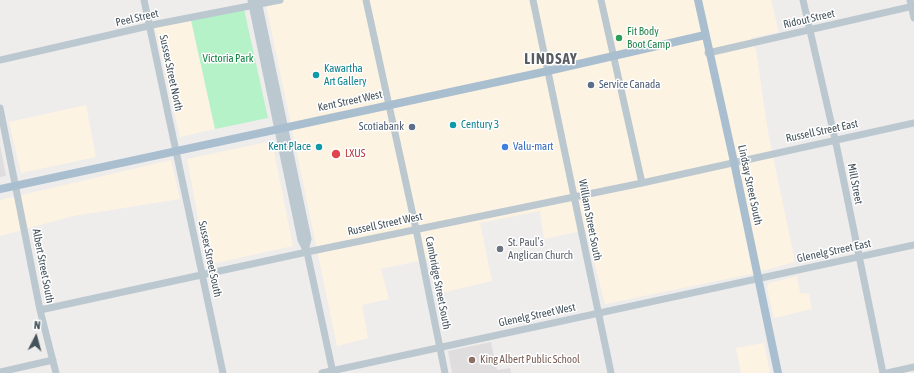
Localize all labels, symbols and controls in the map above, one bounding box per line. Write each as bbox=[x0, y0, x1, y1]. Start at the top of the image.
street label: Peel Street bbox=[114, 7, 160, 29]
street label: Ridout Street bbox=[782, 7, 836, 31]
place label: Fit Body Boot Camp bbox=[627, 25, 670, 51]
marker: Fit Body Boot Camp bbox=[614, 33, 624, 43]
street label: Sussex Street North bbox=[156, 34, 186, 112]
district label: LINDSAY bbox=[524, 50, 578, 68]
park label: Victoria Park bbox=[203, 52, 253, 66]
place label: Kawartha Art Gallery bbox=[324, 62, 367, 88]
marker: Kawartha Art Gallery bbox=[311, 70, 321, 80]
place label: Service Canada bbox=[599, 78, 660, 92]
marker: Service Canada bbox=[586, 80, 596, 90]
street label: Kent Street West bbox=[317, 88, 383, 114]
street label: Russell Street East bbox=[785, 117, 859, 145]
place label: Century 3 bbox=[461, 118, 499, 132]
place label: Scotiabank bbox=[359, 120, 404, 134]
marker: Century 3 bbox=[448, 120, 458, 130]
marker: Scotiabank bbox=[407, 122, 417, 132]
place label: Kent Place bbox=[268, 140, 311, 154]
place label: Valu-mart bbox=[513, 140, 553, 154]
marker: Kent Place bbox=[314, 142, 324, 152]
marker: Valu-mart bbox=[500, 142, 510, 152]
street label: Lindsay Street South bbox=[735, 144, 765, 226]
place label: LXUS bbox=[345, 147, 365, 161]
marker: LXUS bbox=[330, 148, 342, 160]
street label: Mill Street bbox=[845, 162, 865, 206]
street label: William Street South bbox=[576, 178, 604, 262]
street label: Russell Street West bbox=[346, 210, 424, 238]
street label: Sussex Street South bbox=[195, 220, 225, 298]
street label: Albert Street South bbox=[29, 228, 57, 304]
street label: Cambridge Street South bbox=[423, 235, 453, 331]
place label: St. Paul’s Anglican Church bbox=[508, 236, 573, 262]
street label: Glenelg Street East bbox=[796, 237, 872, 265]
marker: St. Paul’s Anglican Church bbox=[495, 244, 505, 254]
street label: Glenelg Street West bbox=[497, 300, 577, 330]
north arrow bbox=[16, 317, 56, 357]
text: N bbox=[33, 319, 41, 331]
place label: King Albert Public School bbox=[480, 353, 580, 367]
marker: King Albert Public School bbox=[467, 355, 477, 365]

